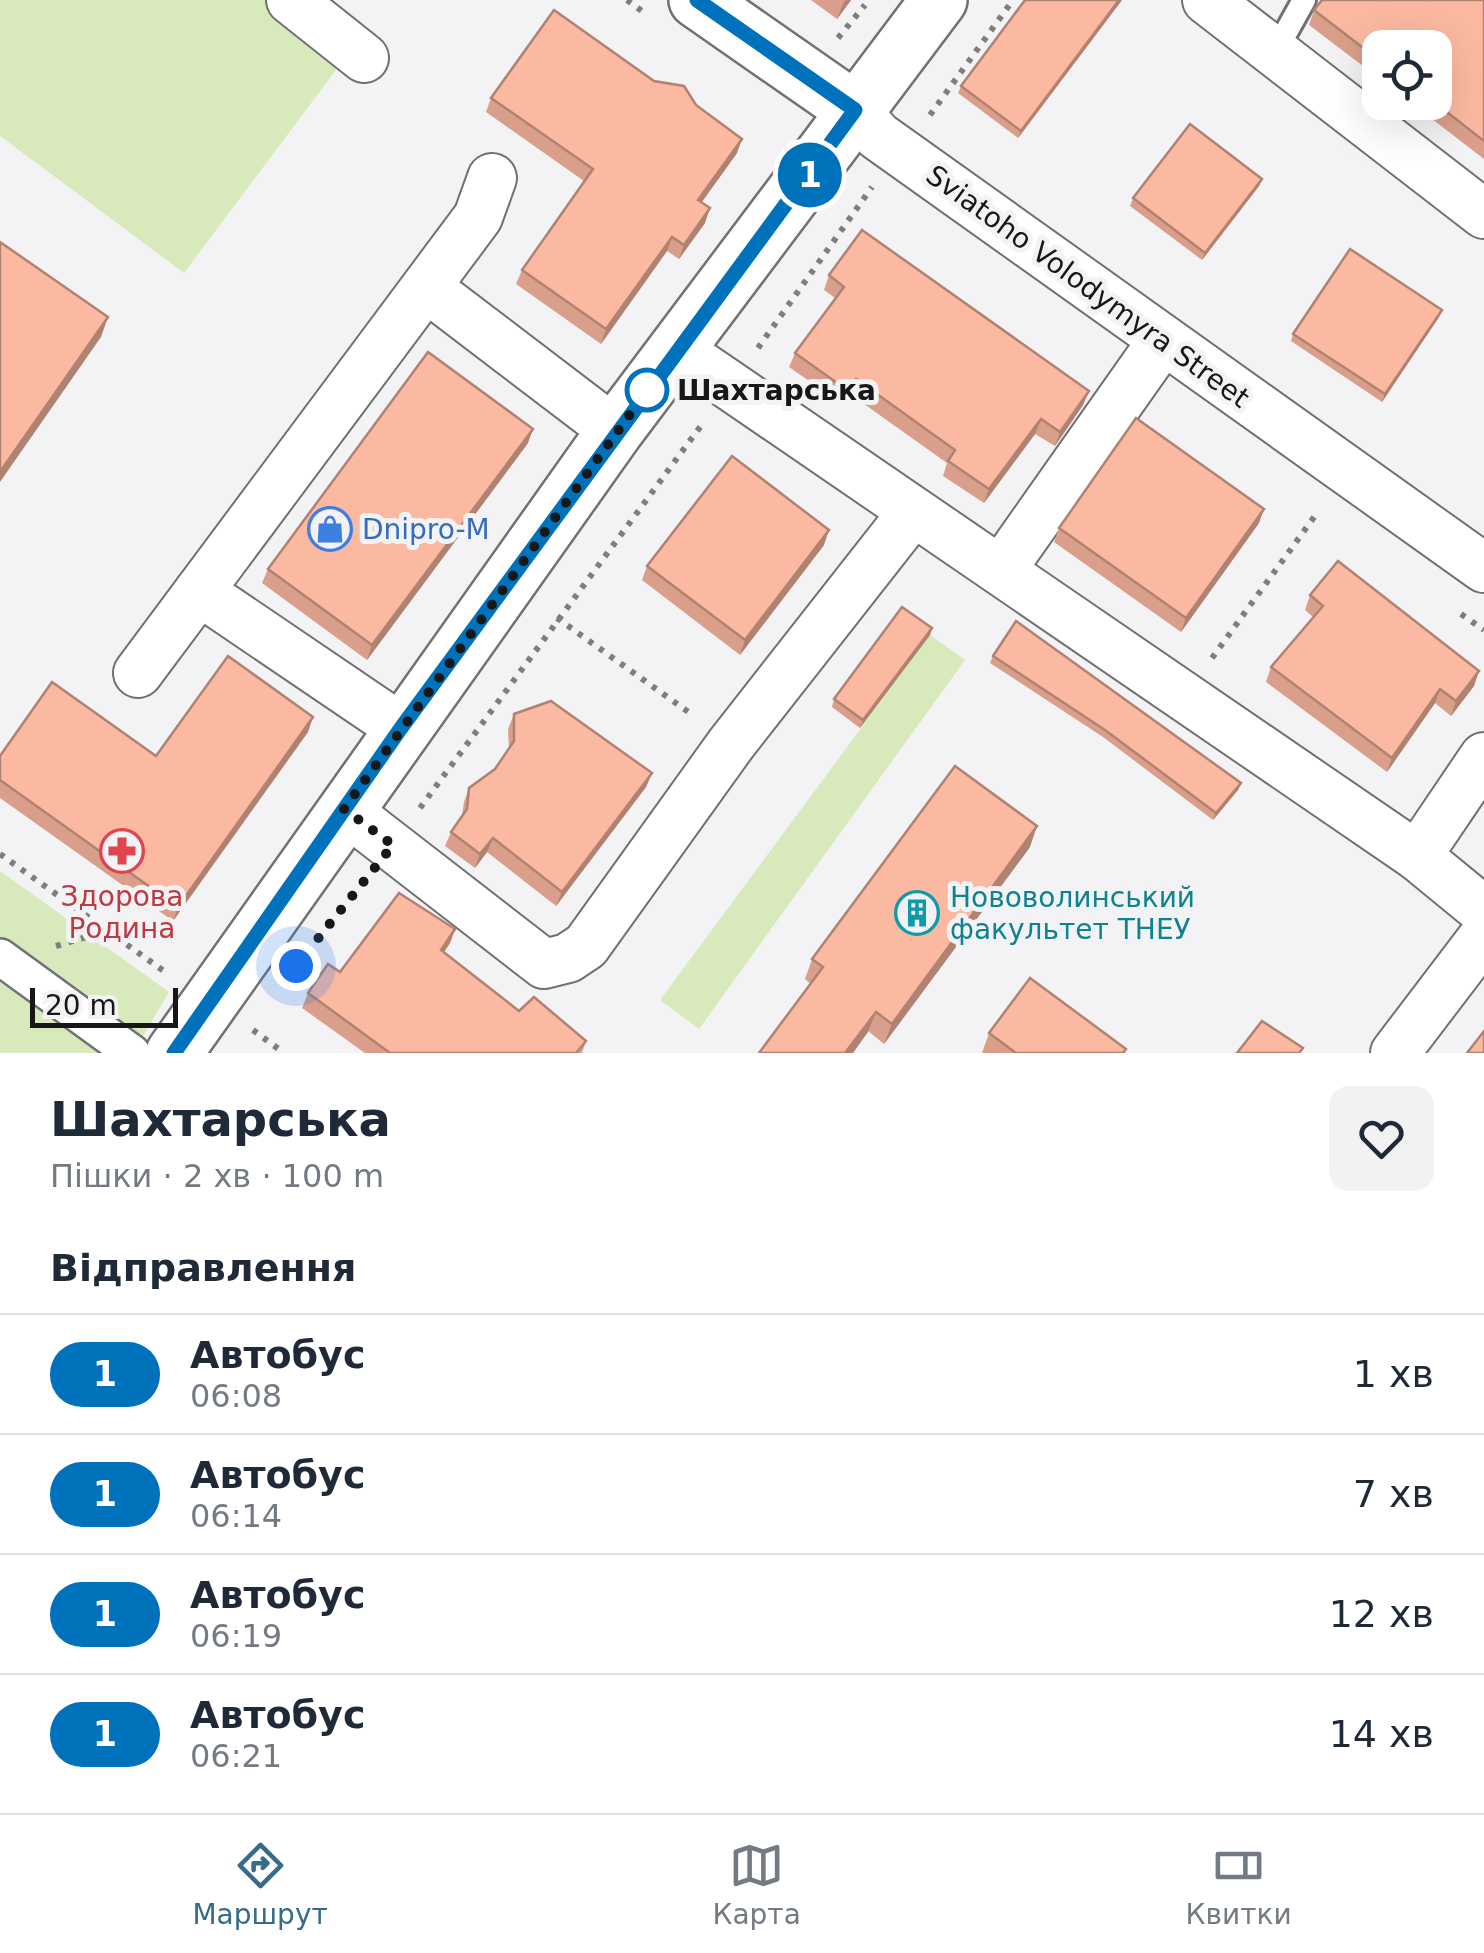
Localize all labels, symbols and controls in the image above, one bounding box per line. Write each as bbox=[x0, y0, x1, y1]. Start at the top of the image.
map controls bbox=[1362, 30, 1452, 120]
button: locate bbox=[1362, 30, 1452, 120]
line badge: 1 bbox=[778, 142, 842, 208]
text: 1 bbox=[798, 155, 822, 195]
street label: Sviatoho Volodymyra Street bbox=[920, 158, 1256, 415]
marker: Шахтарська bbox=[626, 369, 668, 411]
place label: Шахтарська bbox=[677, 374, 876, 407]
shop icon: Dnipro-M bbox=[307, 506, 353, 552]
place label: Dnipro-M bbox=[362, 513, 490, 546]
pharmacy icon: Здорова Родина bbox=[99, 828, 145, 874]
place label: Здорова Родина bbox=[60, 880, 184, 945]
place label: Нововолинський факультет ТНЕУ bbox=[950, 881, 1195, 946]
building icon: Нововолинський факультет ТНЕУ bbox=[894, 890, 940, 936]
your location bbox=[271, 941, 321, 991]
scale bar bbox=[30, 983, 178, 1028]
text: 20 m bbox=[45, 989, 117, 1022]
button: heart bbox=[1329, 1086, 1434, 1191]
text: Шахтарська bbox=[50, 1091, 391, 1147]
text: Пішки · 2 хв · 100 m bbox=[50, 1157, 384, 1195]
text: Відправлення bbox=[50, 1246, 356, 1290]
text: Автобус bbox=[190, 1333, 365, 1377]
text: 1 хв bbox=[1353, 1352, 1434, 1396]
text: 1 bbox=[93, 1354, 117, 1394]
text: 06:08 bbox=[190, 1377, 282, 1415]
text: Автобус bbox=[190, 1453, 365, 1497]
text: 7 хв bbox=[1353, 1472, 1434, 1516]
text: 1 bbox=[93, 1474, 117, 1514]
text: 06:14 bbox=[190, 1497, 282, 1535]
text: Автобус bbox=[190, 1573, 365, 1617]
text: 12 хв bbox=[1329, 1592, 1434, 1636]
text: 1 bbox=[93, 1594, 117, 1634]
text: 06:19 bbox=[190, 1617, 282, 1655]
text: Автобус bbox=[190, 1693, 365, 1737]
text: 14 хв bbox=[1329, 1712, 1434, 1756]
text: 1 bbox=[93, 1714, 117, 1754]
text: 06:21 bbox=[190, 1737, 282, 1775]
tab: Маршрут bbox=[192, 1838, 328, 1931]
tab: Карта bbox=[713, 1838, 801, 1931]
tab: Квитки bbox=[1186, 1838, 1292, 1931]

